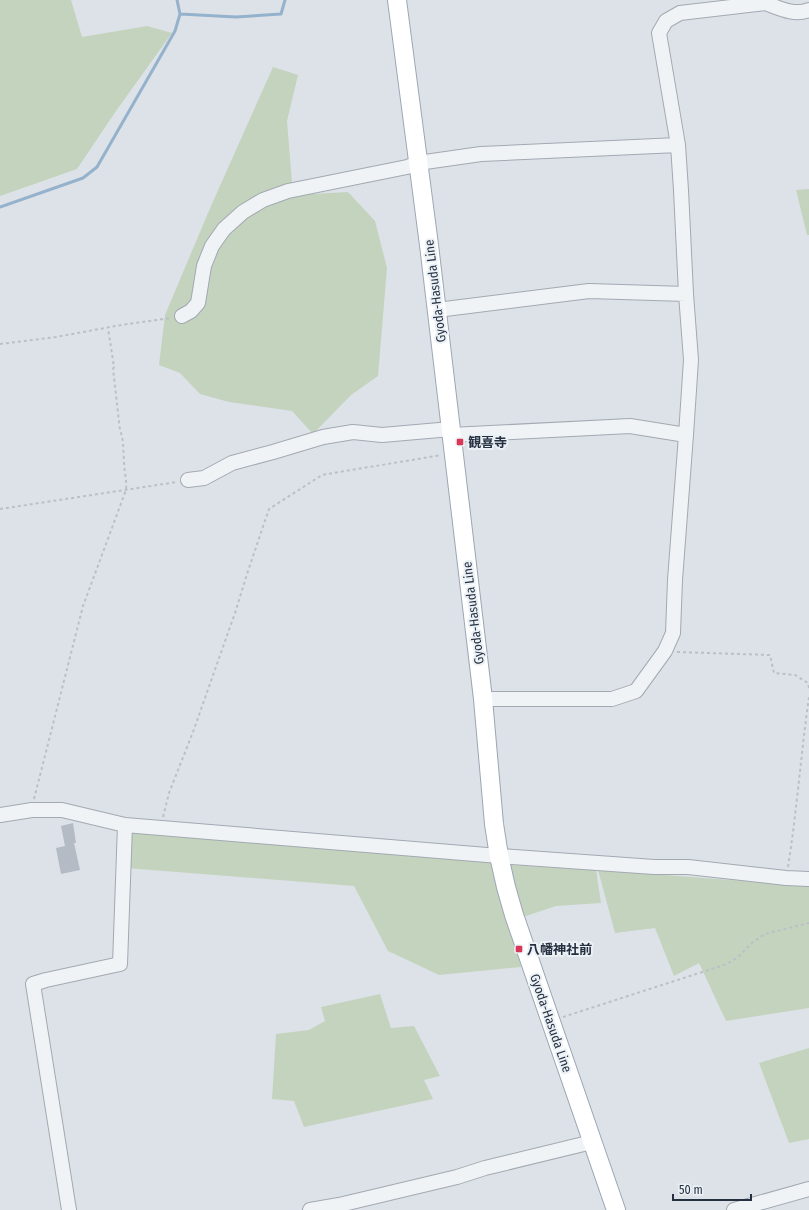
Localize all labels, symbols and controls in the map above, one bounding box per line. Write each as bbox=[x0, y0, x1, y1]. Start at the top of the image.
street label: Gyoda-Hasuda Line bbox=[421, 239, 449, 343]
place label: 観喜寺 bbox=[468, 435, 507, 450]
marker: 観喜寺 bbox=[455, 437, 465, 447]
street label: Gyoda-Hasuda Line bbox=[459, 561, 487, 665]
place label: 八幡神社前 bbox=[527, 942, 592, 957]
marker: 八幡神社前 bbox=[514, 944, 524, 954]
street label: Gyoda-Hasuda Line bbox=[527, 972, 575, 1074]
scale bar bbox=[673, 1176, 751, 1202]
text: 50 m bbox=[679, 1183, 703, 1197]

